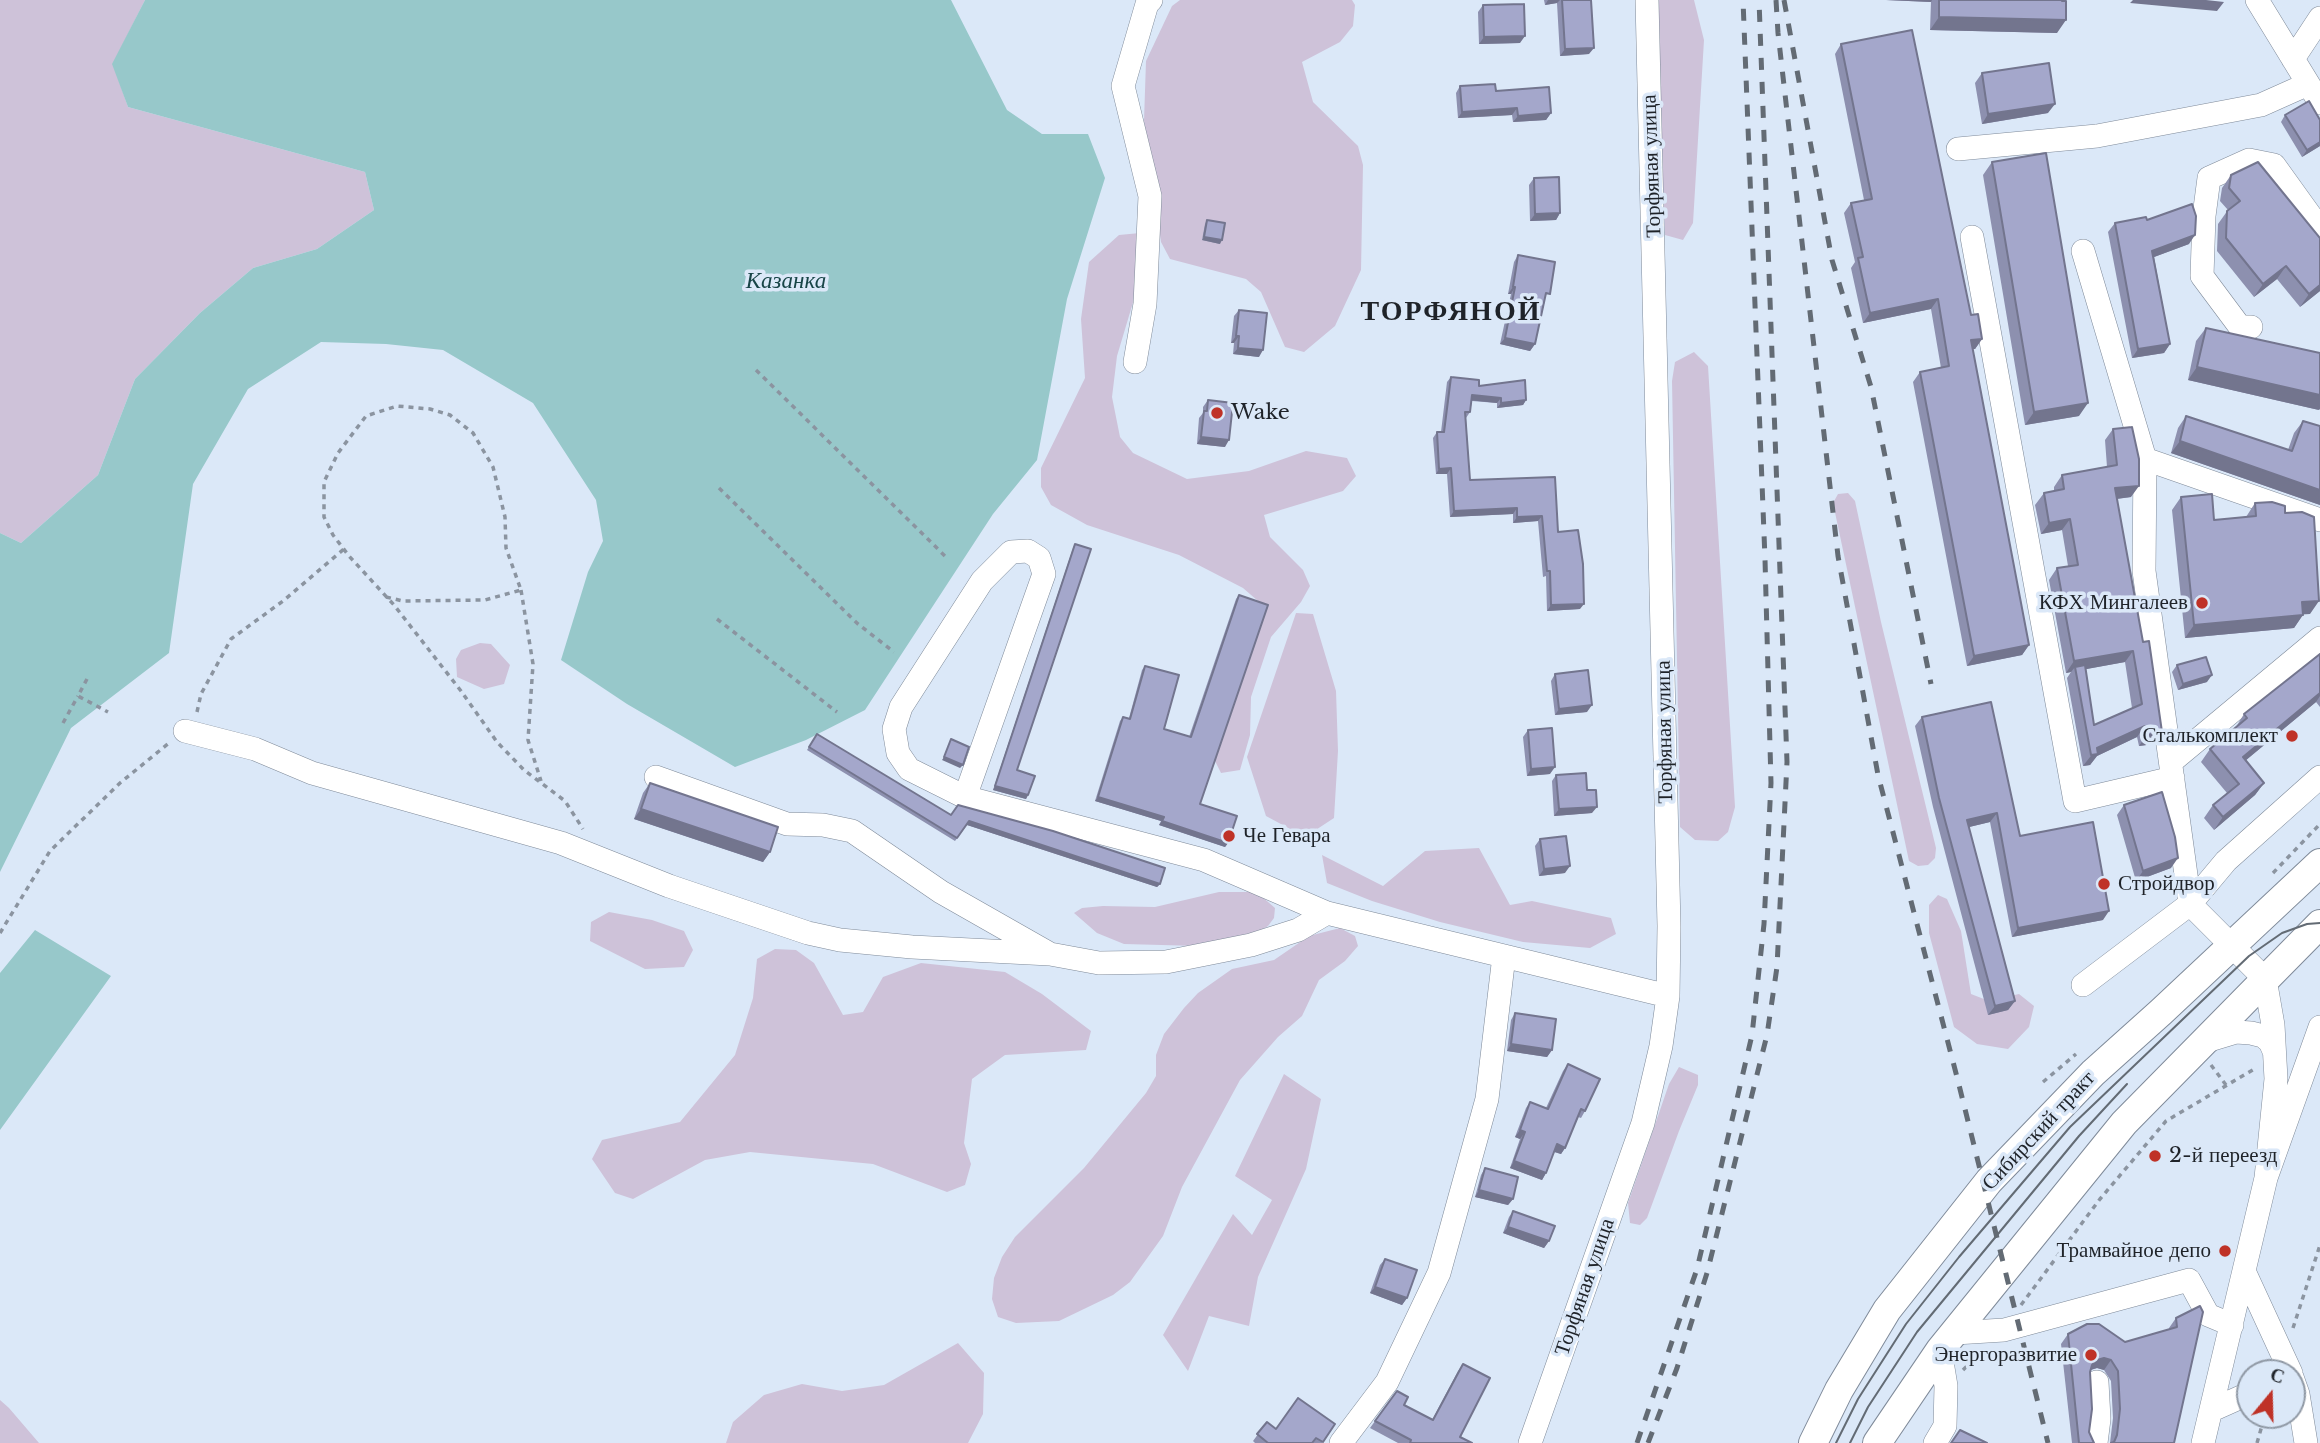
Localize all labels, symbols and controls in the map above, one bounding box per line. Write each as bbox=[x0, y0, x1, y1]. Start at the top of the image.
street label: Торфяная улица bbox=[1637, 94, 1667, 238]
water label: Казанка bbox=[746, 268, 826, 296]
district label: ТОРФЯНОЙ bbox=[1362, 295, 1540, 329]
place label: Wake bbox=[1231, 400, 1290, 426]
marker: Wake bbox=[1209, 405, 1225, 421]
place label: КФХ Мингалеев bbox=[2039, 590, 2188, 616]
marker: КФХ Мингалеев bbox=[2194, 595, 2210, 611]
street label: Торфяная улица bbox=[1651, 660, 1679, 804]
place label: Сталькомплект bbox=[2143, 723, 2278, 749]
marker: Сталькомплект bbox=[2284, 728, 2300, 744]
place label: Че Гевара bbox=[1243, 823, 1331, 849]
marker: Че Гевара bbox=[1221, 828, 1237, 844]
place label: Стройдвор bbox=[2118, 871, 2215, 897]
marker: Стройдвор bbox=[2096, 876, 2112, 892]
street label: Сибирский тракт bbox=[1977, 1066, 2101, 1196]
place label: 2-й переезд bbox=[2169, 1143, 2277, 1169]
marker: 2-й переезд bbox=[2147, 1148, 2163, 1164]
street label: Торфяная улица bbox=[1550, 1215, 1620, 1359]
place label: Трамвайное депо bbox=[2057, 1238, 2211, 1264]
marker: Трамвайное депо bbox=[2217, 1243, 2233, 1259]
place label: Энергоразвитие bbox=[1934, 1342, 2077, 1368]
marker: Энергоразвитие bbox=[2083, 1347, 2099, 1363]
north arrow bbox=[2236, 1359, 2306, 1429]
text: С bbox=[2267, 1362, 2288, 1389]

